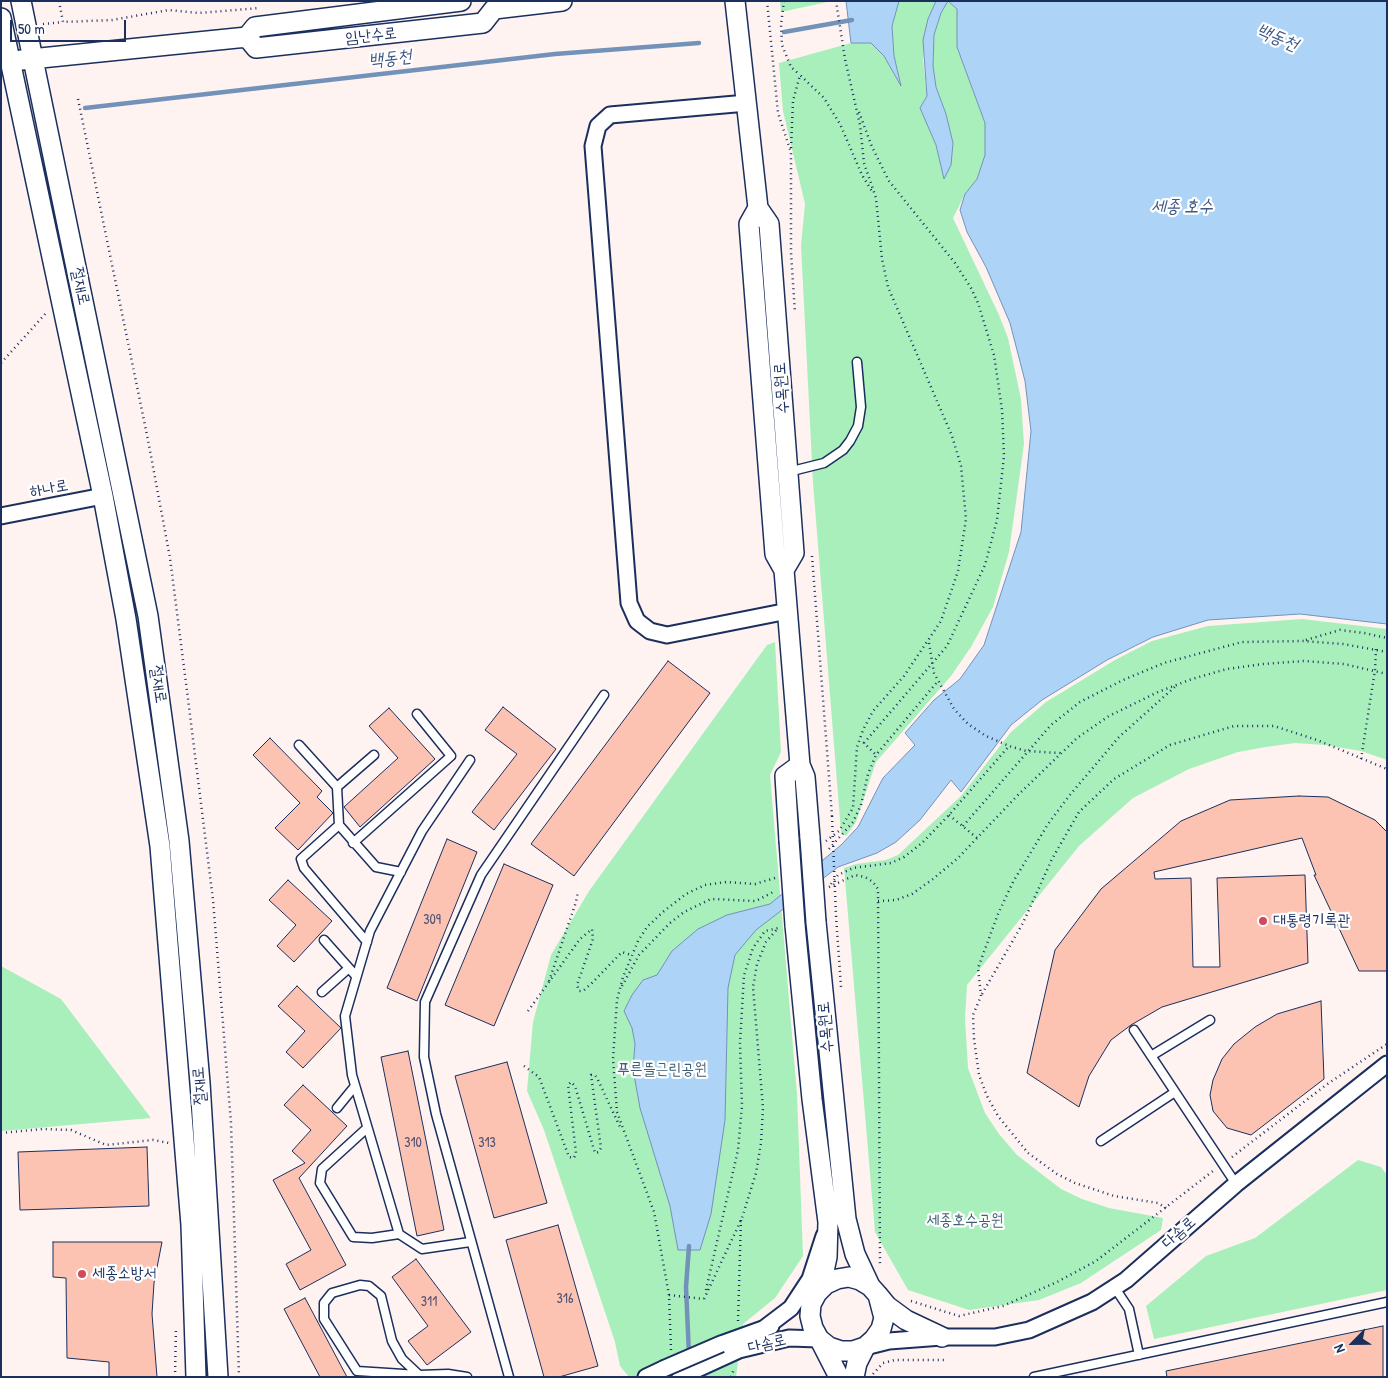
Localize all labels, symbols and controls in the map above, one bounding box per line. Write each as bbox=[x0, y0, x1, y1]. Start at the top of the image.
scale bar bbox=[12, 10, 129, 42]
text: 50 m bbox=[18, 18, 45, 39]
water label: 백동천 bbox=[1253, 20, 1301, 56]
street label: 임난수로 bbox=[344, 24, 398, 48]
water label: 백동천 bbox=[367, 46, 413, 72]
water label: 세종 호수 bbox=[1151, 196, 1213, 218]
street label: 절재로 bbox=[67, 265, 93, 307]
street label: 수목원로 bbox=[771, 362, 793, 414]
street label: 하나로 bbox=[28, 476, 70, 502]
street label: 절재로 bbox=[146, 664, 170, 704]
place label: 대통령기록관 bbox=[1273, 911, 1350, 931]
house number: 309 bbox=[423, 912, 441, 928]
marker: 대통령기록관 bbox=[1257, 915, 1269, 927]
street label: 수목원로 bbox=[814, 1001, 838, 1053]
park label: 푸른뜰근린공원 bbox=[617, 1060, 707, 1080]
street label: 절재로 bbox=[189, 1066, 211, 1106]
house number: 310 bbox=[404, 1135, 422, 1151]
house number: 313 bbox=[478, 1135, 496, 1151]
park label: 세종호수공원 bbox=[926, 1211, 1004, 1231]
street label: 다솜로 bbox=[1158, 1213, 1200, 1253]
place label: 세종소방서 bbox=[92, 1264, 156, 1284]
marker: 세종소방서 bbox=[76, 1268, 88, 1280]
house number: 316 bbox=[557, 1291, 573, 1307]
house number: 311 bbox=[421, 1294, 437, 1310]
north arrow bbox=[1328, 1318, 1378, 1368]
street label: 다솜로 bbox=[746, 1330, 788, 1358]
text: N bbox=[1329, 1342, 1349, 1356]

